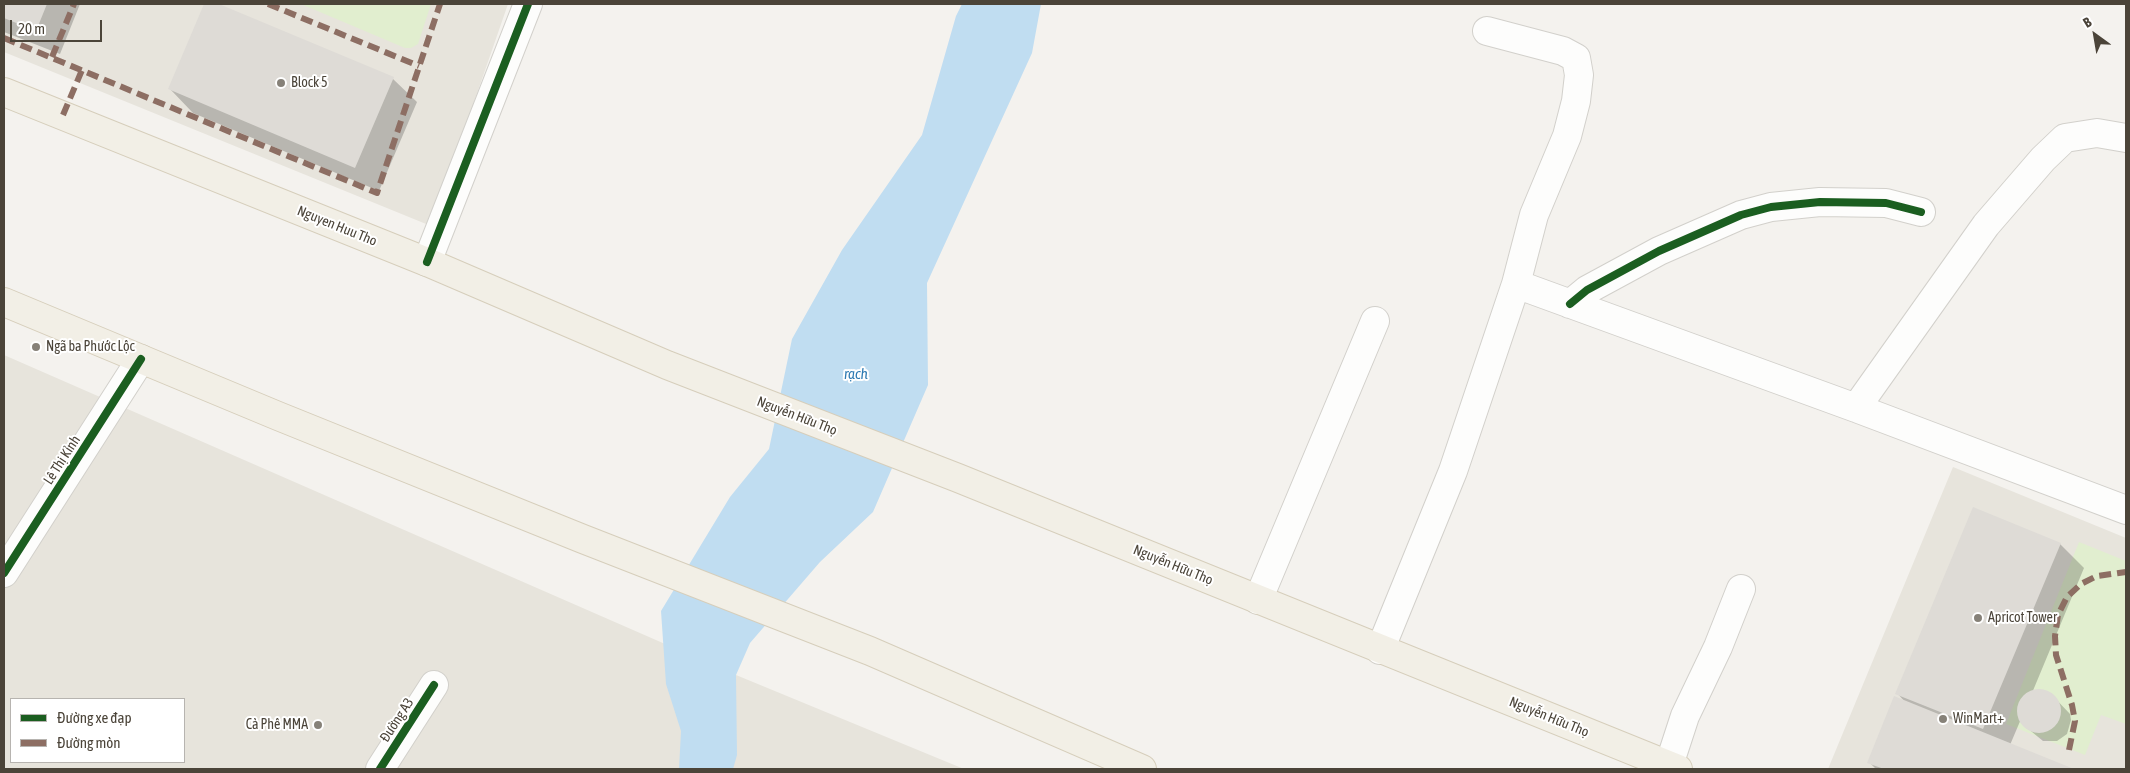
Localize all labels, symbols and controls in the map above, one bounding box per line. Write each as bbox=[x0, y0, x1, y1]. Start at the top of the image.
scale bar bbox=[12, 10, 105, 42]
north arrow bbox=[2070, 10, 2120, 60]
text: B bbox=[2080, 14, 2094, 31]
text: 20 m bbox=[18, 20, 45, 37]
place label: Block 5 bbox=[291, 75, 328, 91]
marker: Block 5 bbox=[275, 77, 287, 89]
street label: Nguyen Huu Tho bbox=[295, 202, 379, 250]
place label: Ngã ba Phước Lộc bbox=[46, 339, 135, 355]
marker: Ngã ba Phước Lộc bbox=[30, 341, 42, 353]
water label: rạch bbox=[844, 365, 868, 383]
street label: Nguyễn Hữu Thọ bbox=[755, 393, 839, 439]
street label: Lê Thị Kỉnh bbox=[40, 432, 84, 488]
street label: Nguyễn Hữu Thọ bbox=[1131, 541, 1215, 589]
place label: Apricot Tower bbox=[1988, 610, 2057, 626]
marker: Apricot Tower bbox=[1972, 612, 1984, 624]
street label: Nguyễn Hữu Thọ bbox=[1507, 693, 1591, 741]
street label: Đường A3 bbox=[377, 695, 417, 745]
legend bbox=[10, 698, 185, 763]
text: Đường xe đạp bbox=[57, 709, 132, 726]
place label: WinMart+ bbox=[1953, 711, 2004, 727]
marker: WinMart+ bbox=[1937, 713, 1949, 725]
place label: Cà Phê MMA bbox=[246, 717, 308, 733]
marker: Cà Phê MMA bbox=[312, 719, 324, 731]
text: Đường mòn bbox=[57, 734, 121, 751]

